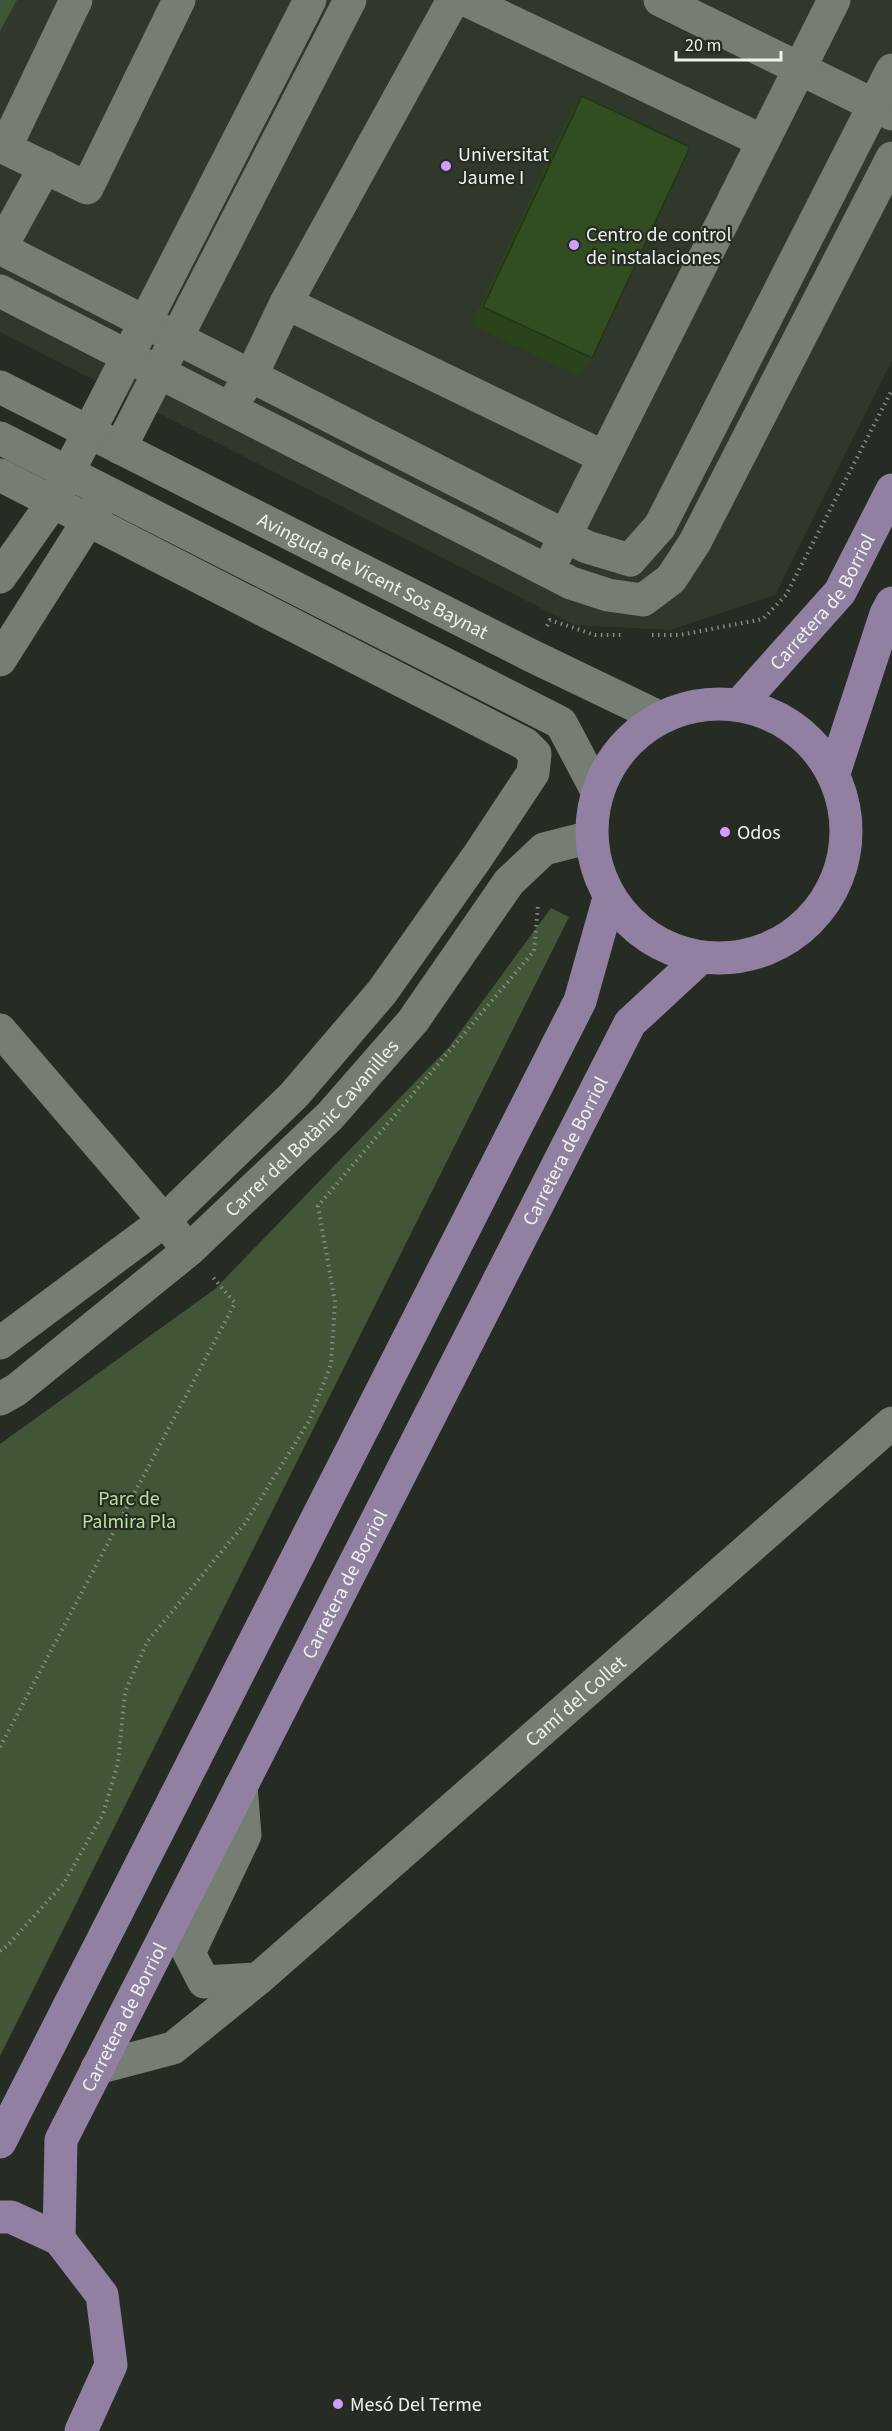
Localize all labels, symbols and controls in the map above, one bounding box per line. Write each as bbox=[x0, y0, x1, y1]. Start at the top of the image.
scale bar bbox=[676, 24, 781, 62]
text: 20 m bbox=[685, 33, 721, 58]
place label: Universitat Jaume I bbox=[458, 141, 549, 192]
marker: Universitat Jaume I bbox=[439, 159, 453, 173]
place label: Centro de control de instalaciones bbox=[586, 221, 732, 272]
marker: Centro de control de instalaciones bbox=[567, 238, 581, 252]
street label: Avinguda de Vicent Sos Baynat bbox=[252, 506, 493, 647]
street label: Carretera de Borriol bbox=[763, 529, 882, 677]
place label: Odos bbox=[737, 819, 781, 847]
marker: Odos bbox=[718, 825, 732, 839]
street label: Carrer del Botànic Cavanilles bbox=[219, 1034, 406, 1224]
street label: Carretera de Borriol bbox=[516, 1072, 615, 1231]
park label: Parc de Palmira Pla bbox=[82, 1485, 176, 1536]
street label: Carretera de Borriol bbox=[295, 1505, 395, 1664]
street label: Camí del Collet bbox=[519, 1649, 633, 1754]
street label: Carretera de Borriol bbox=[75, 1938, 174, 2097]
place label: Mesó Del Terme bbox=[350, 2391, 482, 2419]
marker: Mesó Del Terme bbox=[331, 2397, 345, 2411]

